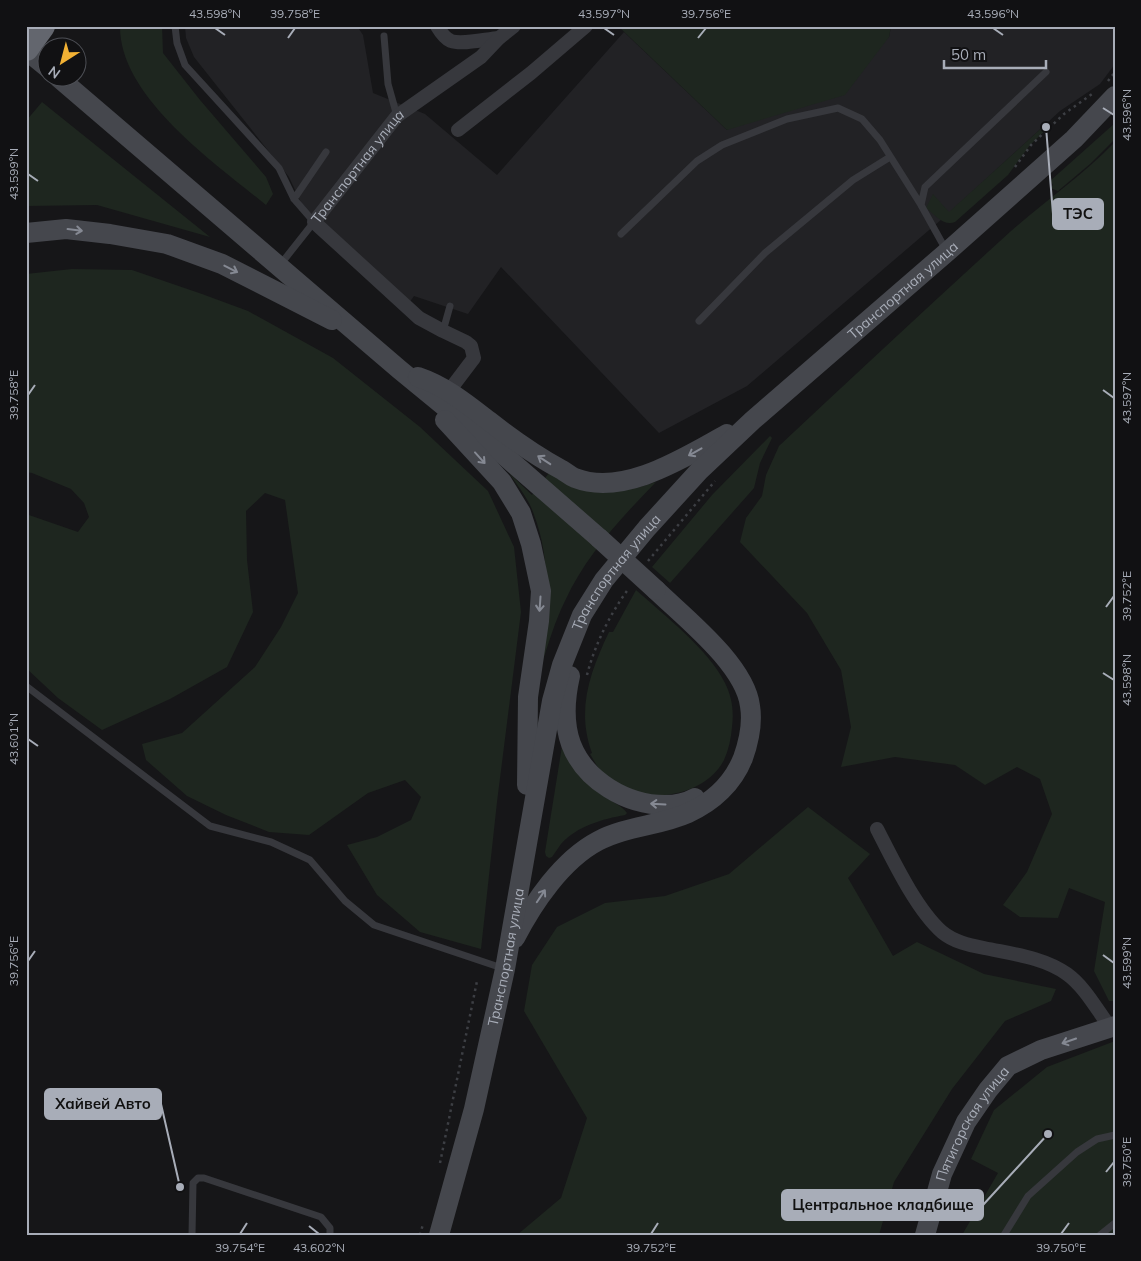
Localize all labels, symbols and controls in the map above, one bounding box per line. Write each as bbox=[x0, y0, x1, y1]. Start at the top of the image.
text: 43.598°N bbox=[189, 6, 241, 21]
text: 39.758°E bbox=[270, 6, 320, 21]
text: 43.597°N bbox=[578, 6, 630, 21]
text: 39.756°E bbox=[681, 6, 731, 21]
text: 43.596°N bbox=[967, 6, 1019, 21]
north arrow bbox=[38, 38, 88, 88]
scale bar bbox=[944, 38, 1046, 70]
text: 50 m bbox=[951, 45, 986, 64]
text: N bbox=[45, 62, 64, 83]
text: 43.596°N bbox=[1119, 89, 1134, 141]
street label: Транспортная улица bbox=[307, 105, 407, 227]
text: 43.599°N bbox=[6, 148, 21, 200]
callout: ТЭС bbox=[1053, 199, 1103, 229]
text: ТЭС bbox=[1063, 204, 1093, 223]
one-way arrow bbox=[66, 225, 82, 235]
street label: Транспортная улица bbox=[844, 237, 962, 343]
one-way arrow bbox=[224, 264, 239, 274]
text: 39.758°E bbox=[6, 370, 21, 420]
text: 43.597°N bbox=[1119, 372, 1134, 424]
one-way arrow bbox=[688, 448, 703, 457]
one-way arrow bbox=[474, 452, 486, 465]
one-way arrow bbox=[538, 455, 552, 465]
street label: Транспортная улица bbox=[568, 510, 664, 633]
text: 39.752°E bbox=[1119, 571, 1134, 621]
one-way arrow bbox=[536, 596, 545, 612]
text: 43.598°N bbox=[1119, 654, 1134, 706]
text: 43.601°N bbox=[6, 713, 21, 765]
one-way arrow bbox=[650, 800, 666, 809]
street label: Транспортная улица bbox=[484, 887, 528, 1028]
one-way arrow bbox=[536, 889, 546, 903]
text: 39.756°E bbox=[6, 936, 21, 986]
text: 43.599°N bbox=[1119, 937, 1134, 989]
one-way arrow bbox=[1061, 1037, 1077, 1047]
street label: Пятигорская улица bbox=[931, 1063, 1013, 1183]
callout: Хайвей Авто bbox=[45, 1089, 161, 1119]
text: Хайвей Авто bbox=[54, 1094, 151, 1113]
text: 39.750°E bbox=[1119, 1137, 1134, 1187]
callout: Центральное кладбище bbox=[782, 1190, 983, 1220]
text: Центральное кладбище bbox=[792, 1195, 974, 1214]
text: 39.754°E bbox=[215, 1240, 265, 1255]
text: 43.602°N bbox=[293, 1240, 345, 1255]
text: 39.752°E bbox=[626, 1240, 676, 1255]
text: 39.750°E bbox=[1036, 1240, 1086, 1255]

